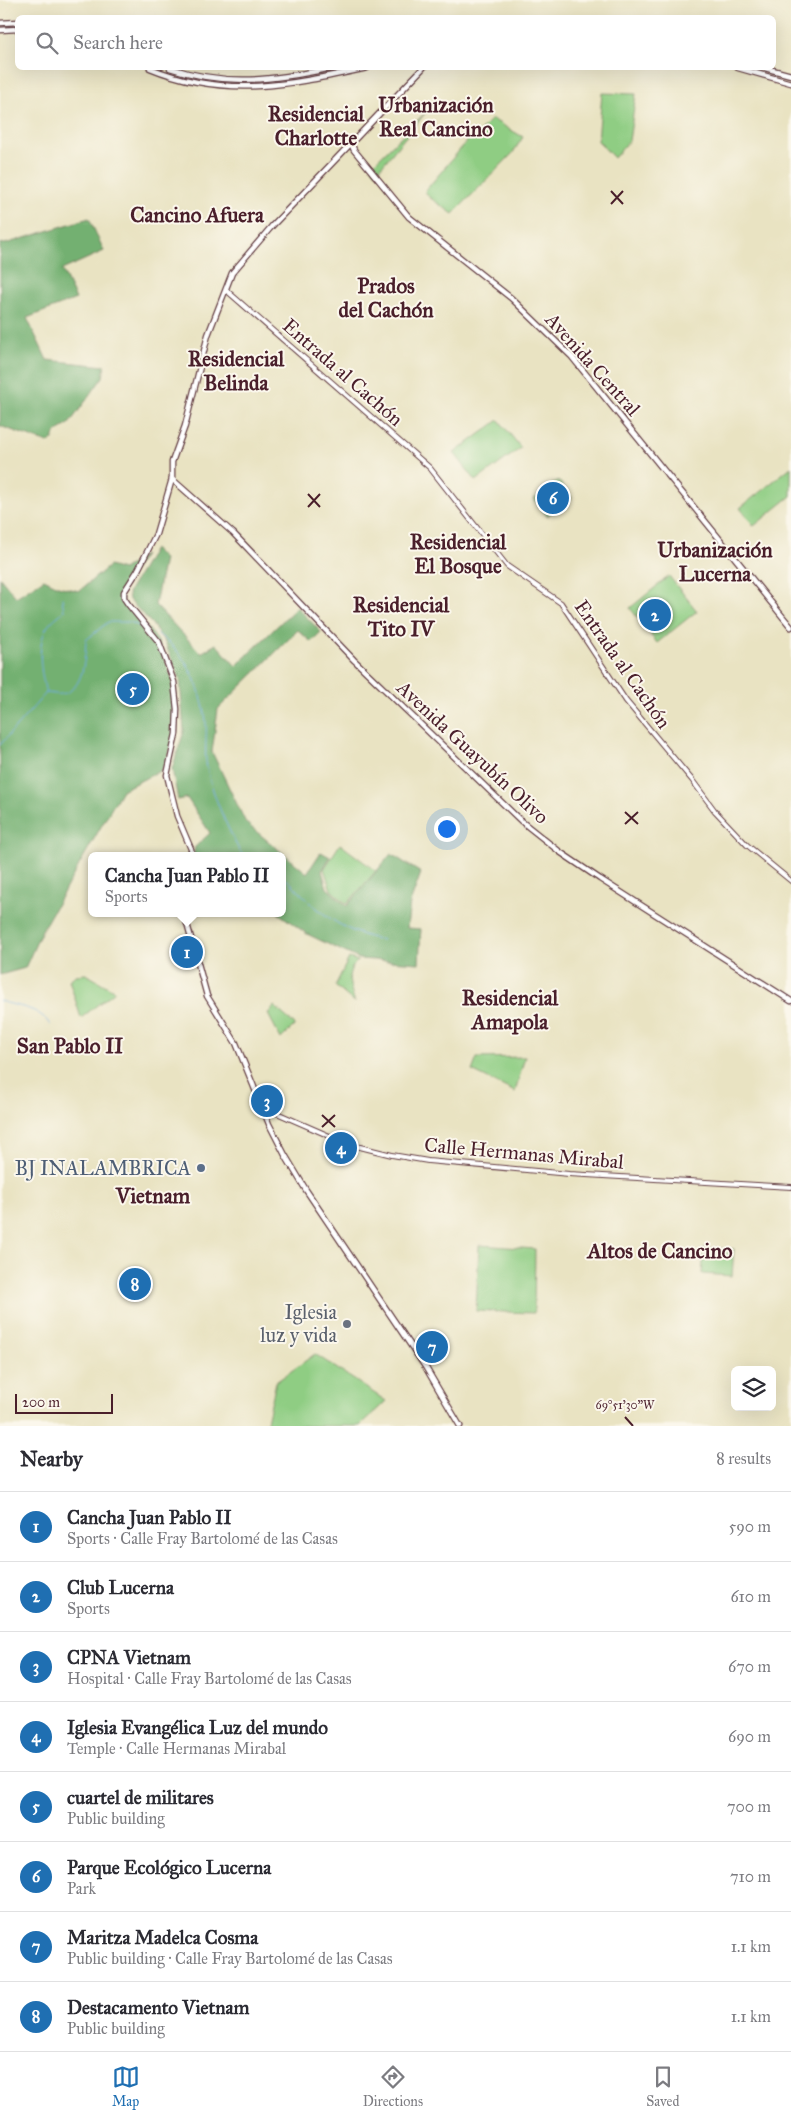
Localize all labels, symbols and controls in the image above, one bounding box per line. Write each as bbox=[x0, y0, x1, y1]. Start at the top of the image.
search box bbox=[15, 15, 776, 70]
icon: search bbox=[33, 29, 61, 57]
text: Search here bbox=[73, 31, 163, 54]
district label: Urbanización Real Cancino bbox=[378, 92, 494, 142]
district label: Residencial Charlotte bbox=[268, 101, 366, 151]
district label: Cancino Afuera bbox=[130, 202, 265, 228]
district label: Prados del Cachón bbox=[338, 273, 434, 323]
street label: Avenida Central bbox=[540, 307, 646, 421]
street label: Entrada al Cachón bbox=[278, 313, 408, 431]
district label: Residencial Belinda bbox=[188, 346, 286, 396]
pin: 6 bbox=[537, 479, 569, 517]
district label: Residencial El Bosque bbox=[410, 529, 508, 579]
district label: Urbanización Lucerna bbox=[657, 537, 773, 587]
district label: Residencial Tito IV bbox=[353, 592, 451, 642]
street label: Entrada al Cachón bbox=[570, 595, 676, 733]
pin: 2 bbox=[639, 596, 671, 634]
pin: 5 bbox=[117, 670, 149, 708]
street label: Avenida Guayubín Olivo bbox=[391, 675, 554, 829]
your location bbox=[434, 816, 460, 842]
popup bbox=[88, 852, 286, 917]
text: Cancha Juan Pablo II bbox=[105, 864, 269, 887]
text: Sports bbox=[105, 887, 148, 906]
pin: 1 bbox=[171, 933, 203, 971]
district label: Residencial Amapola bbox=[462, 985, 560, 1035]
district label: San Pablo II bbox=[17, 1033, 123, 1059]
pin: 3 bbox=[251, 1082, 283, 1120]
pin: 4 bbox=[325, 1129, 357, 1167]
street label: Calle Hermanas Mirabal bbox=[423, 1132, 625, 1174]
place label: BJ INALAMBRICA bbox=[15, 1156, 192, 1181]
marker: BJ INALAMBRICA bbox=[195, 1162, 207, 1174]
district label: Vietnam bbox=[115, 1183, 191, 1209]
district label: Altos de Cancino bbox=[585, 1238, 733, 1264]
pin: 8 bbox=[119, 1265, 151, 1303]
place label: Iglesia luz y vida bbox=[260, 1300, 338, 1347]
marker: Iglesia luz y vida bbox=[341, 1318, 353, 1330]
pin: 7 bbox=[416, 1328, 448, 1366]
map controls bbox=[731, 1366, 776, 1411]
button: layers bbox=[731, 1366, 776, 1411]
scale bar bbox=[15, 1391, 112, 1414]
text: 200 m bbox=[22, 1394, 60, 1411]
text: 69°51'30"W bbox=[595, 1398, 655, 1412]
text: Nearby bbox=[20, 1446, 83, 1472]
text: 8 results bbox=[716, 1449, 771, 1468]
text: Cancha Juan Pablo II bbox=[67, 1506, 232, 1529]
text: 1 bbox=[33, 1517, 39, 1536]
text: 590 m bbox=[729, 1517, 771, 1536]
text: Sports · Calle Fray Bartolomé de las Casas bbox=[67, 1529, 338, 1548]
text: Club Lucerna bbox=[67, 1576, 174, 1599]
text: 2 bbox=[32, 1587, 40, 1606]
text: 610 m bbox=[730, 1587, 771, 1606]
text: Sports bbox=[67, 1599, 110, 1618]
text: CPNA Vietnam bbox=[67, 1646, 191, 1669]
text: 3 bbox=[33, 1657, 39, 1676]
text: 670 m bbox=[728, 1657, 771, 1676]
text: Hospital · Calle Fray Bartolomé de las Casas bbox=[67, 1669, 352, 1688]
text: Iglesia Evangélica Luz del mundo bbox=[67, 1716, 328, 1739]
text: 4 bbox=[32, 1727, 40, 1746]
text: 690 m bbox=[728, 1727, 771, 1746]
text: Temple · Calle Hermanas Mirabal bbox=[67, 1739, 286, 1758]
text: cuartel de militares bbox=[67, 1786, 214, 1809]
text: 5 bbox=[32, 1797, 40, 1816]
text: 700 m bbox=[727, 1797, 771, 1816]
text: Public building bbox=[67, 1809, 165, 1828]
text: Parque Ecológico Lucerna bbox=[67, 1856, 271, 1879]
text: 6 bbox=[32, 1867, 40, 1886]
text: 710 m bbox=[730, 1867, 771, 1886]
text: Park bbox=[67, 1879, 96, 1898]
text: Maritza Madelca Cosma bbox=[67, 1926, 258, 1949]
text: 7 bbox=[32, 1937, 40, 1956]
text: 1.1 km bbox=[731, 1937, 771, 1956]
text: Public building · Calle Fray Bartolomé de las Casas bbox=[67, 1949, 393, 1968]
text: Destacamento Vietnam bbox=[67, 1996, 249, 2019]
text: 8 bbox=[32, 2007, 40, 2026]
text: 1.1 km bbox=[731, 2007, 771, 2026]
text: Public building bbox=[67, 2019, 165, 2038]
tab: Map bbox=[112, 2063, 140, 2110]
tab: Directions bbox=[363, 2063, 423, 2110]
tab: Saved bbox=[646, 2063, 679, 2110]

